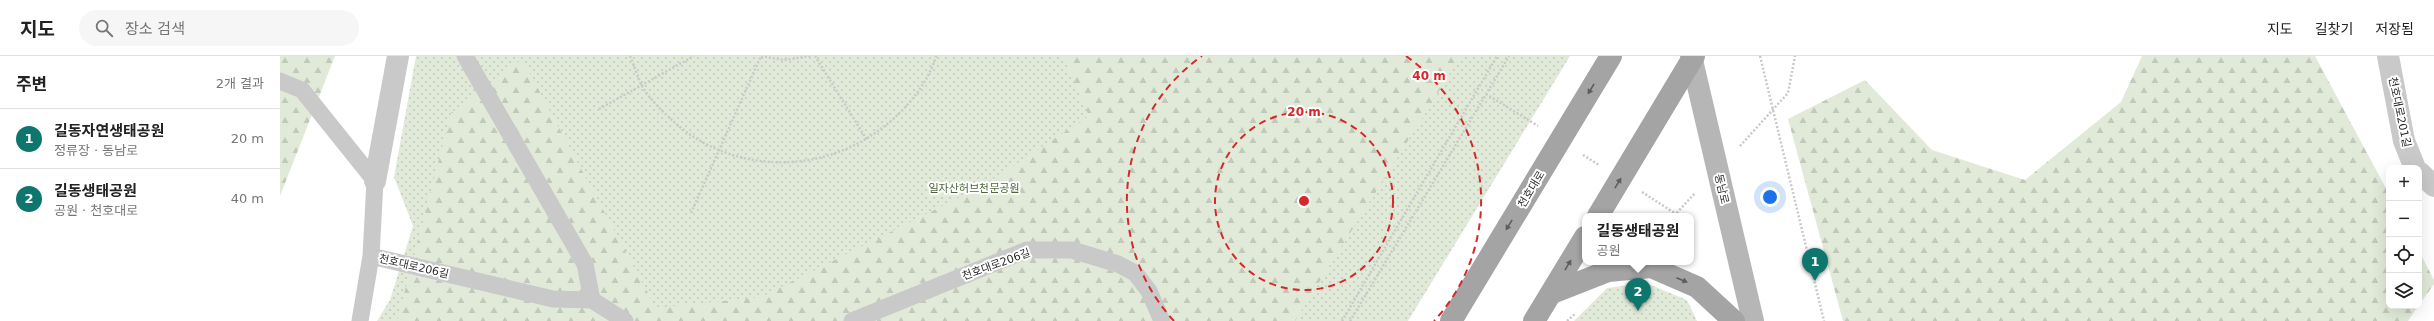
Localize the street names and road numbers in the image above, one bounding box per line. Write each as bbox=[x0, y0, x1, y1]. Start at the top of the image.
street label: 천호대로201길 bbox=[2386, 76, 2413, 148]
street label: 천호대로 bbox=[1515, 169, 1547, 210]
street label: 동남로 bbox=[1712, 173, 1731, 205]
street label: 천호대로206길 bbox=[960, 246, 1032, 283]
street label: 천호대로206길 bbox=[378, 252, 450, 281]

